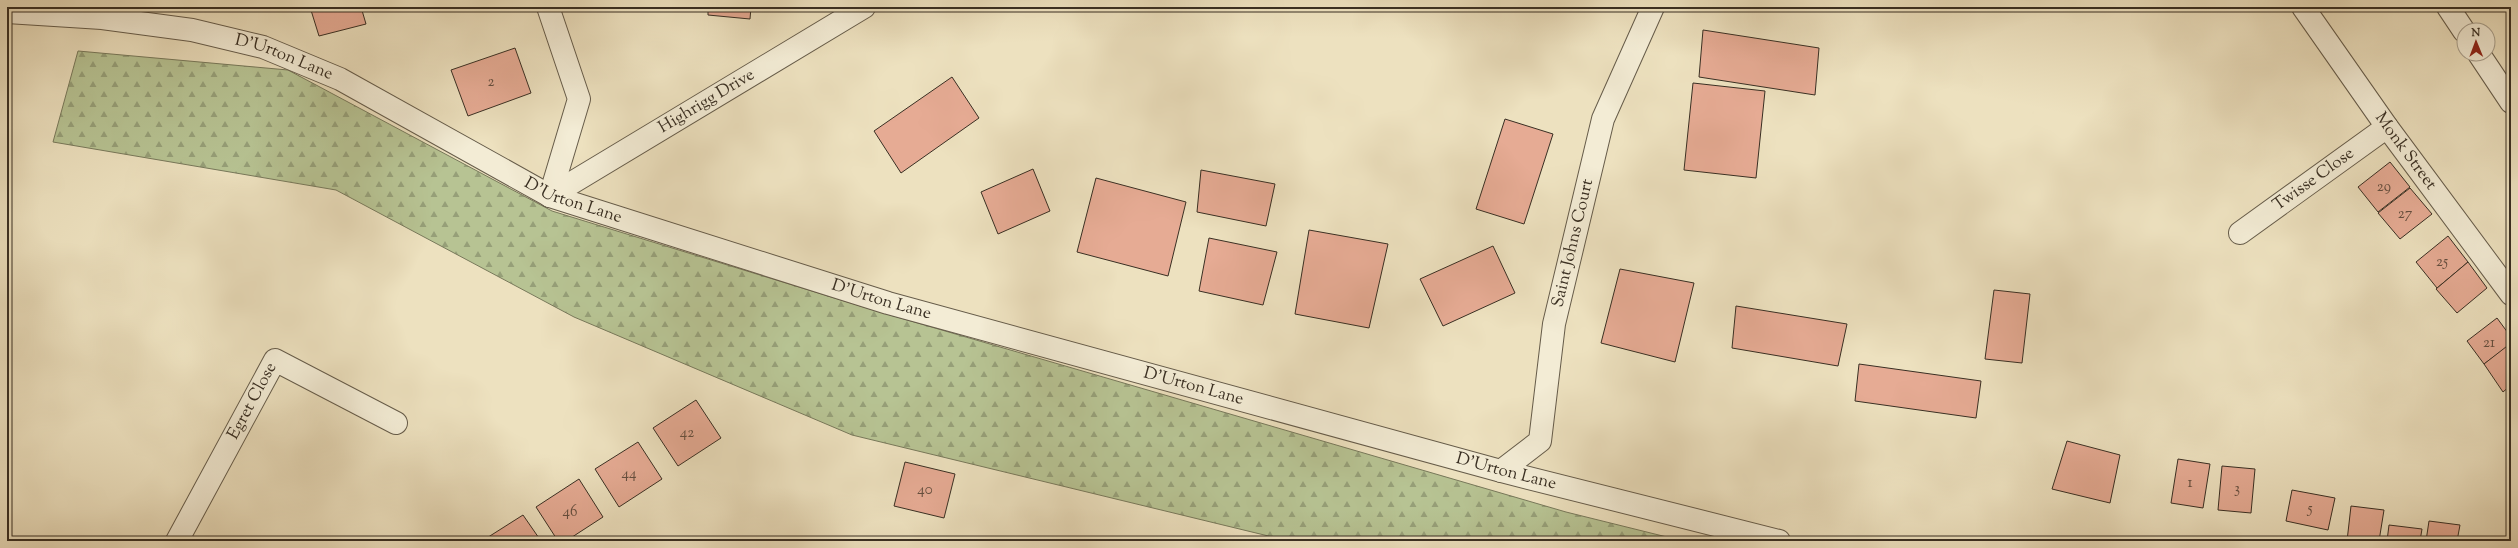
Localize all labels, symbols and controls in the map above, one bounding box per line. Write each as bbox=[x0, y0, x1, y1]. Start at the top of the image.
north arrow bbox=[2456, 22, 2496, 62]
text: N bbox=[2470, 25, 2481, 41]
street label: D'Urton Lane bbox=[233, 29, 336, 87]
street label: Highrigg Drive bbox=[654, 63, 760, 140]
house number: 2 bbox=[487, 72, 495, 93]
street label: Monk Street bbox=[2368, 108, 2442, 196]
street label: Twisse Close bbox=[2268, 142, 2359, 217]
street label: D'Urton Lane bbox=[519, 172, 625, 230]
street label: Saint Johns Court bbox=[1546, 177, 1600, 310]
house number: 29 bbox=[2377, 177, 2391, 198]
house number: 27 bbox=[2398, 204, 2413, 225]
house number: 25 bbox=[2436, 252, 2448, 273]
street label: D'Urton Lane bbox=[828, 274, 934, 326]
house number: 21 bbox=[2483, 333, 2495, 354]
street label: Egret Close bbox=[222, 358, 283, 444]
street label: D'Urton Lane bbox=[1141, 362, 1246, 412]
house number: 42 bbox=[680, 423, 694, 444]
street label: D'Urton Lane bbox=[1453, 447, 1559, 496]
house number: 44 bbox=[621, 464, 637, 485]
house number: 1 bbox=[2187, 473, 2193, 494]
house number: 3 bbox=[2234, 479, 2240, 500]
house number: 40 bbox=[917, 480, 933, 501]
house number: 5 bbox=[2306, 499, 2313, 520]
house number: 46 bbox=[563, 502, 577, 523]

